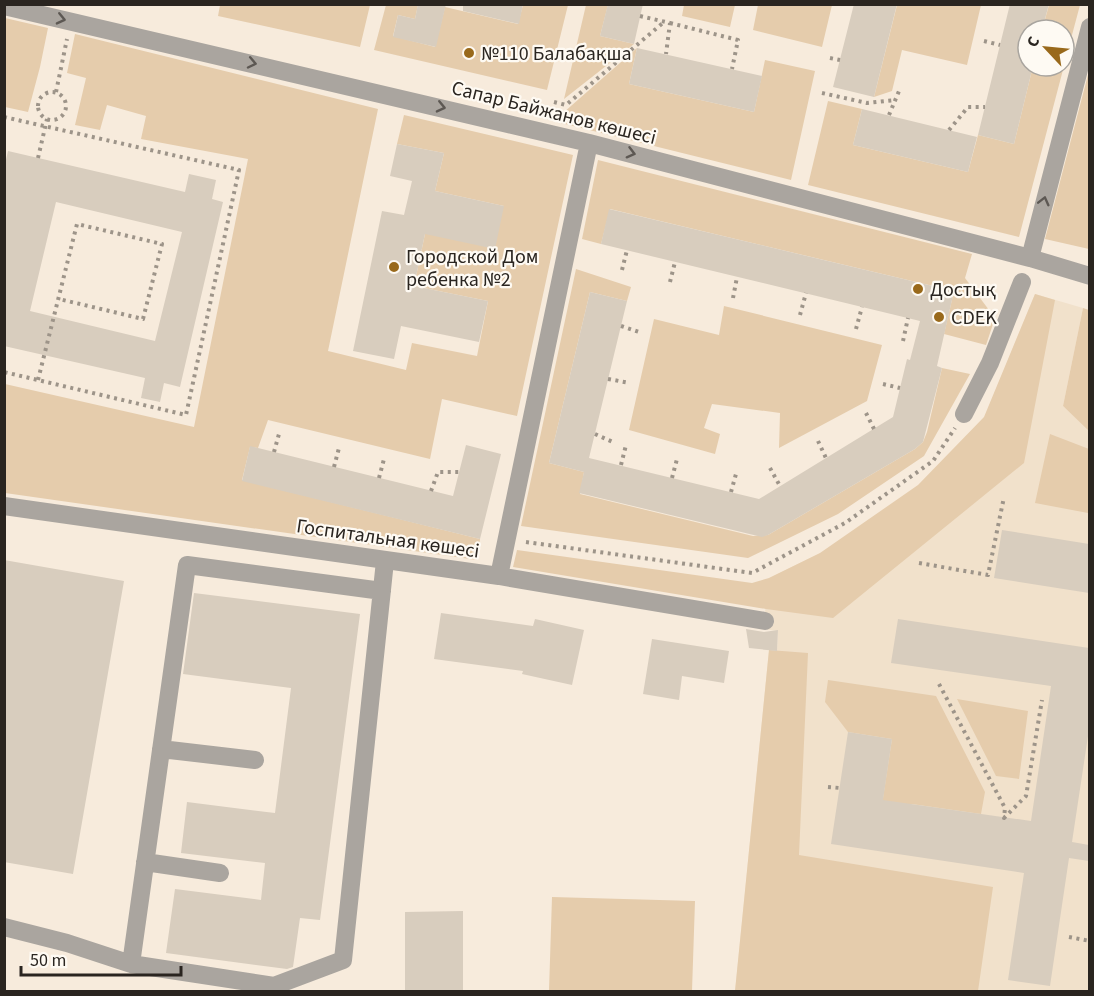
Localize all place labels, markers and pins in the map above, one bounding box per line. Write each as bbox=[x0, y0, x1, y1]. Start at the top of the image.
place label: №110 Балабақша bbox=[481, 40, 632, 68]
marker: №110 Балабақша bbox=[462, 46, 476, 60]
place label: Городской Дом ребенка №2 bbox=[406, 243, 539, 294]
marker: Городской Дом ребенка №2 bbox=[387, 260, 401, 274]
place label: Достық bbox=[930, 276, 996, 304]
marker: Достық bbox=[911, 282, 925, 296]
place label: CDEK bbox=[951, 304, 997, 332]
marker: CDEK bbox=[932, 310, 946, 324]

